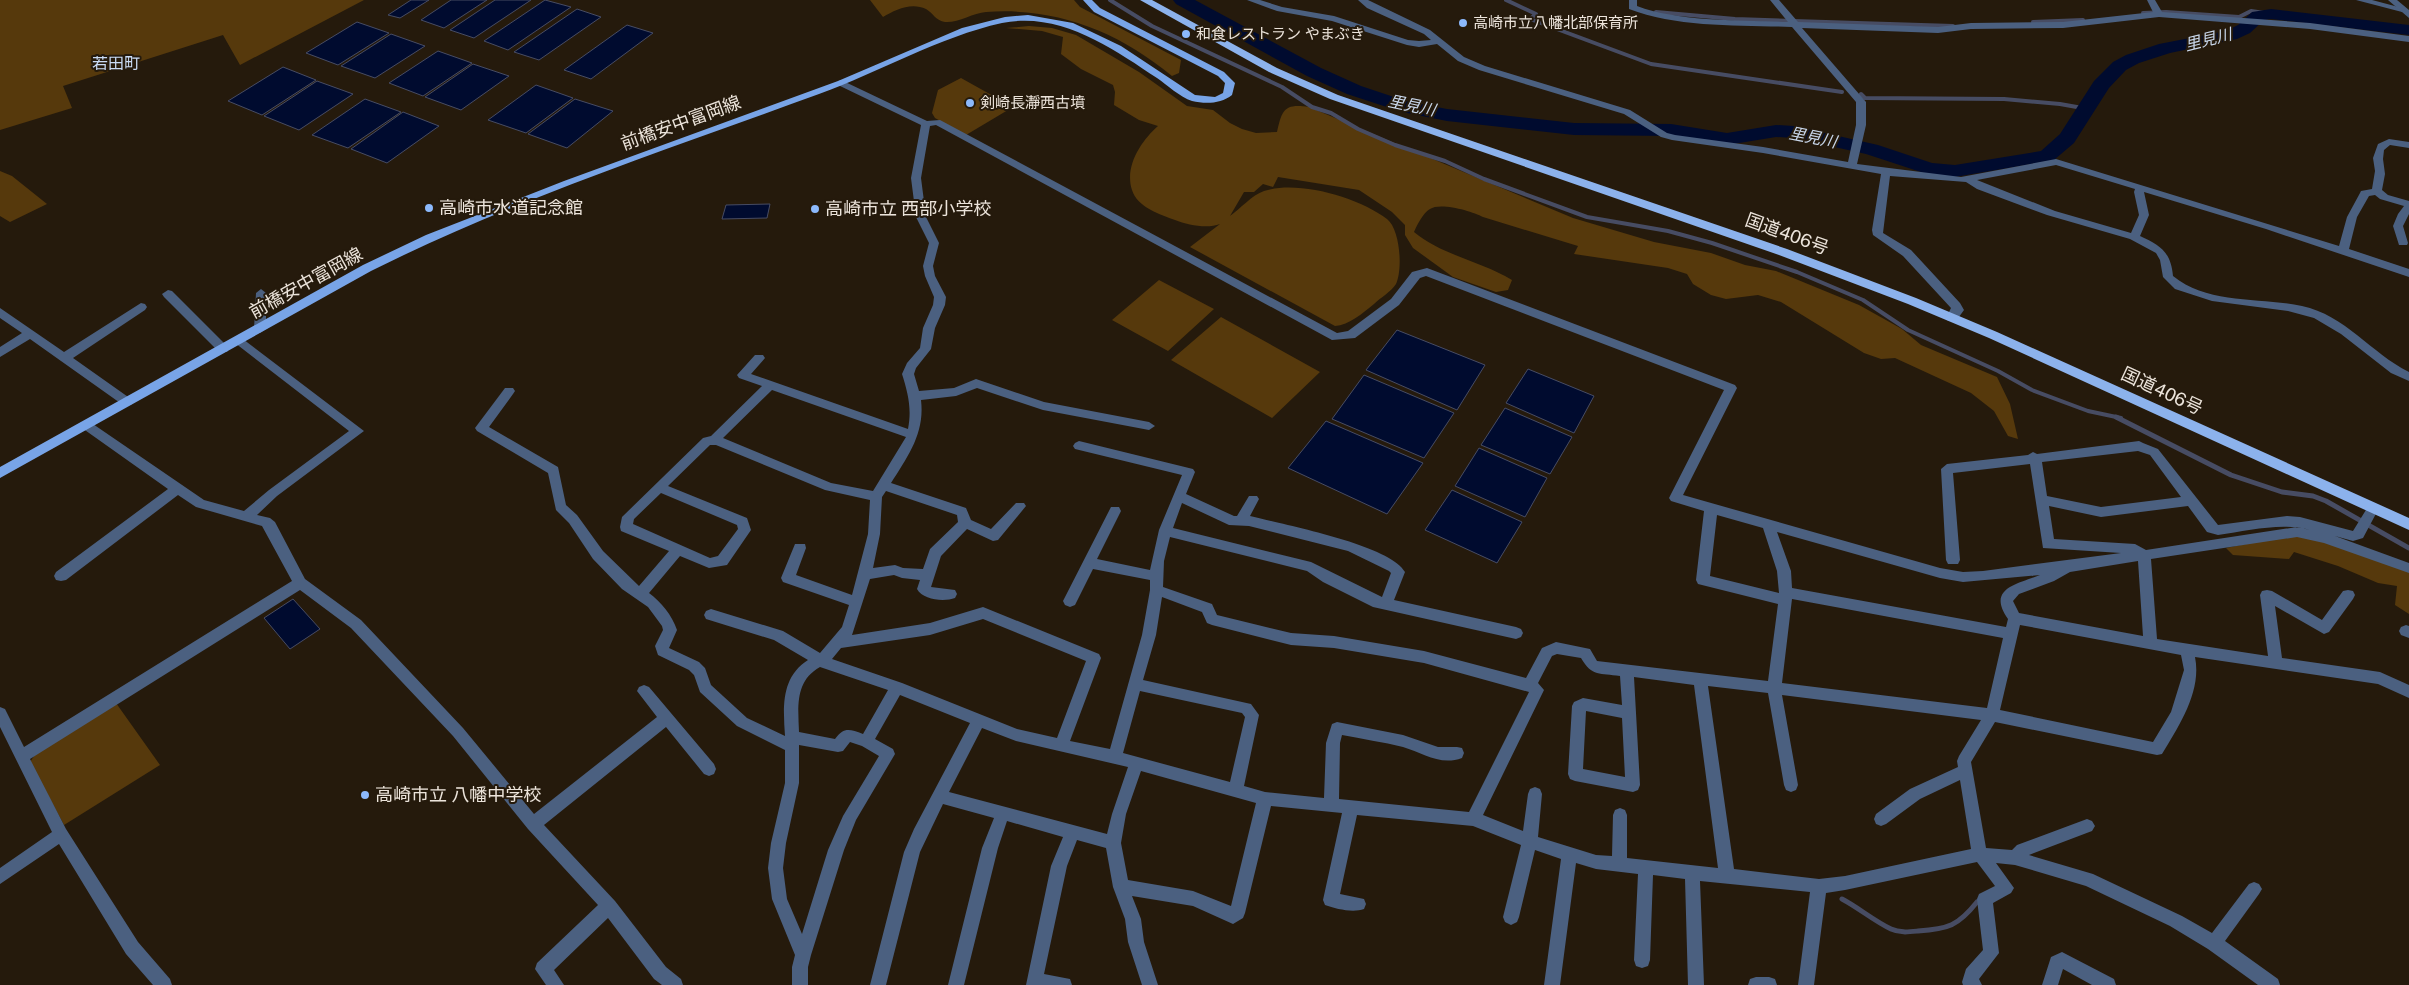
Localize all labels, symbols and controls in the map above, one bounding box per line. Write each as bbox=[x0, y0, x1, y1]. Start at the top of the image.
place label: 高崎市立八幡北部保育所 bbox=[1473, 14, 1638, 31]
marker: 高崎市立八幡北部保育所 bbox=[1457, 17, 1469, 29]
water label: 里見川 bbox=[2183, 24, 2236, 55]
place label: 和食レストラン やまぶき bbox=[1196, 25, 1365, 42]
marker: 和食レストラン やまぶき bbox=[1180, 28, 1192, 40]
district label: 若田町 bbox=[92, 54, 140, 73]
street label: 前橋安中富岡線 bbox=[618, 91, 744, 154]
water label: 里見川 bbox=[1386, 91, 1439, 120]
place label: 剣崎長瀞西古墳 bbox=[980, 94, 1085, 111]
marker: 剣崎長瀞西古墳 bbox=[964, 97, 976, 109]
water label: 里見川 bbox=[1788, 124, 1840, 152]
place label: 高崎市水道記念館 bbox=[439, 197, 583, 218]
place label: 高崎市立 西部小学校 bbox=[825, 198, 991, 219]
marker: 高崎市水道記念館 bbox=[423, 202, 435, 214]
marker: 高崎市立 西部小学校 bbox=[809, 203, 821, 215]
street label: 国道406号 bbox=[1743, 209, 1832, 258]
street label: 前橋安中富岡線 bbox=[246, 243, 366, 322]
street label: 国道406号 bbox=[2118, 363, 2206, 419]
place label: 高崎市立 八幡中学校 bbox=[375, 784, 541, 805]
marker: 高崎市立 八幡中学校 bbox=[359, 789, 371, 801]

